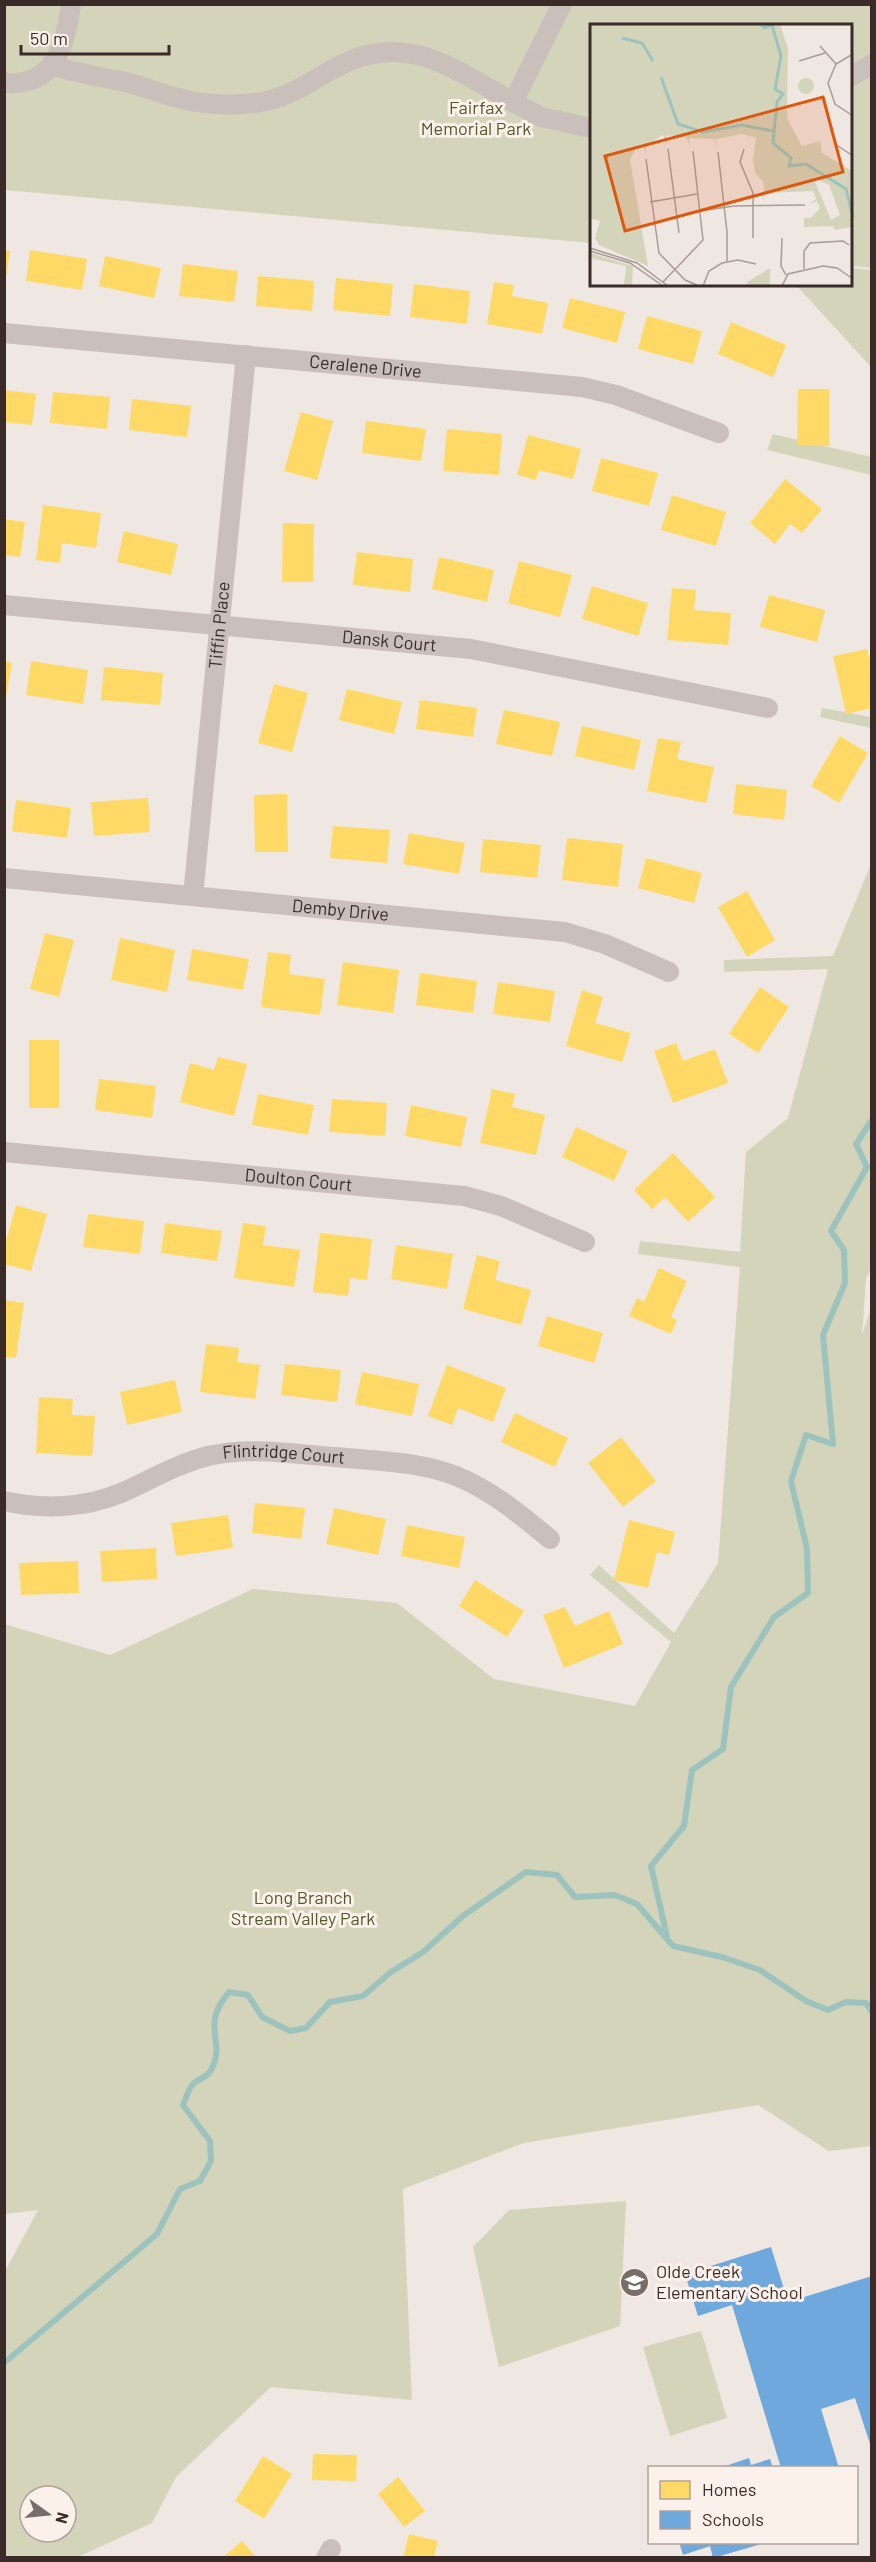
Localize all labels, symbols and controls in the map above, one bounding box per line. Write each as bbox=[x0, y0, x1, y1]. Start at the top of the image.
scale bar bbox=[21, 18, 170, 56]
inset map bbox=[590, 24, 852, 286]
text: 50 m bbox=[30, 27, 68, 49]
park label: Fairfax Memorial Park bbox=[421, 96, 531, 139]
street label: Ceralene Drive bbox=[308, 350, 423, 382]
street label: Tiffin Place bbox=[203, 580, 234, 670]
street label: Dansk Court bbox=[341, 625, 438, 656]
street label: Demby Drive bbox=[291, 894, 390, 925]
street label: Doulton Court bbox=[244, 1163, 354, 1195]
street label: Flintridge Court bbox=[221, 1439, 346, 1468]
park label: Long Branch Stream Valley Park bbox=[231, 1886, 375, 1929]
place label: Olde Creek Elementary School bbox=[656, 2260, 803, 2303]
school or university icon: Olde Creek Elementary School bbox=[619, 2266, 651, 2298]
legend bbox=[648, 2466, 858, 2544]
text: Homes bbox=[702, 2478, 756, 2500]
north arrow bbox=[18, 2484, 78, 2544]
text: Schools bbox=[702, 2508, 764, 2530]
text: N bbox=[52, 2510, 74, 2526]

